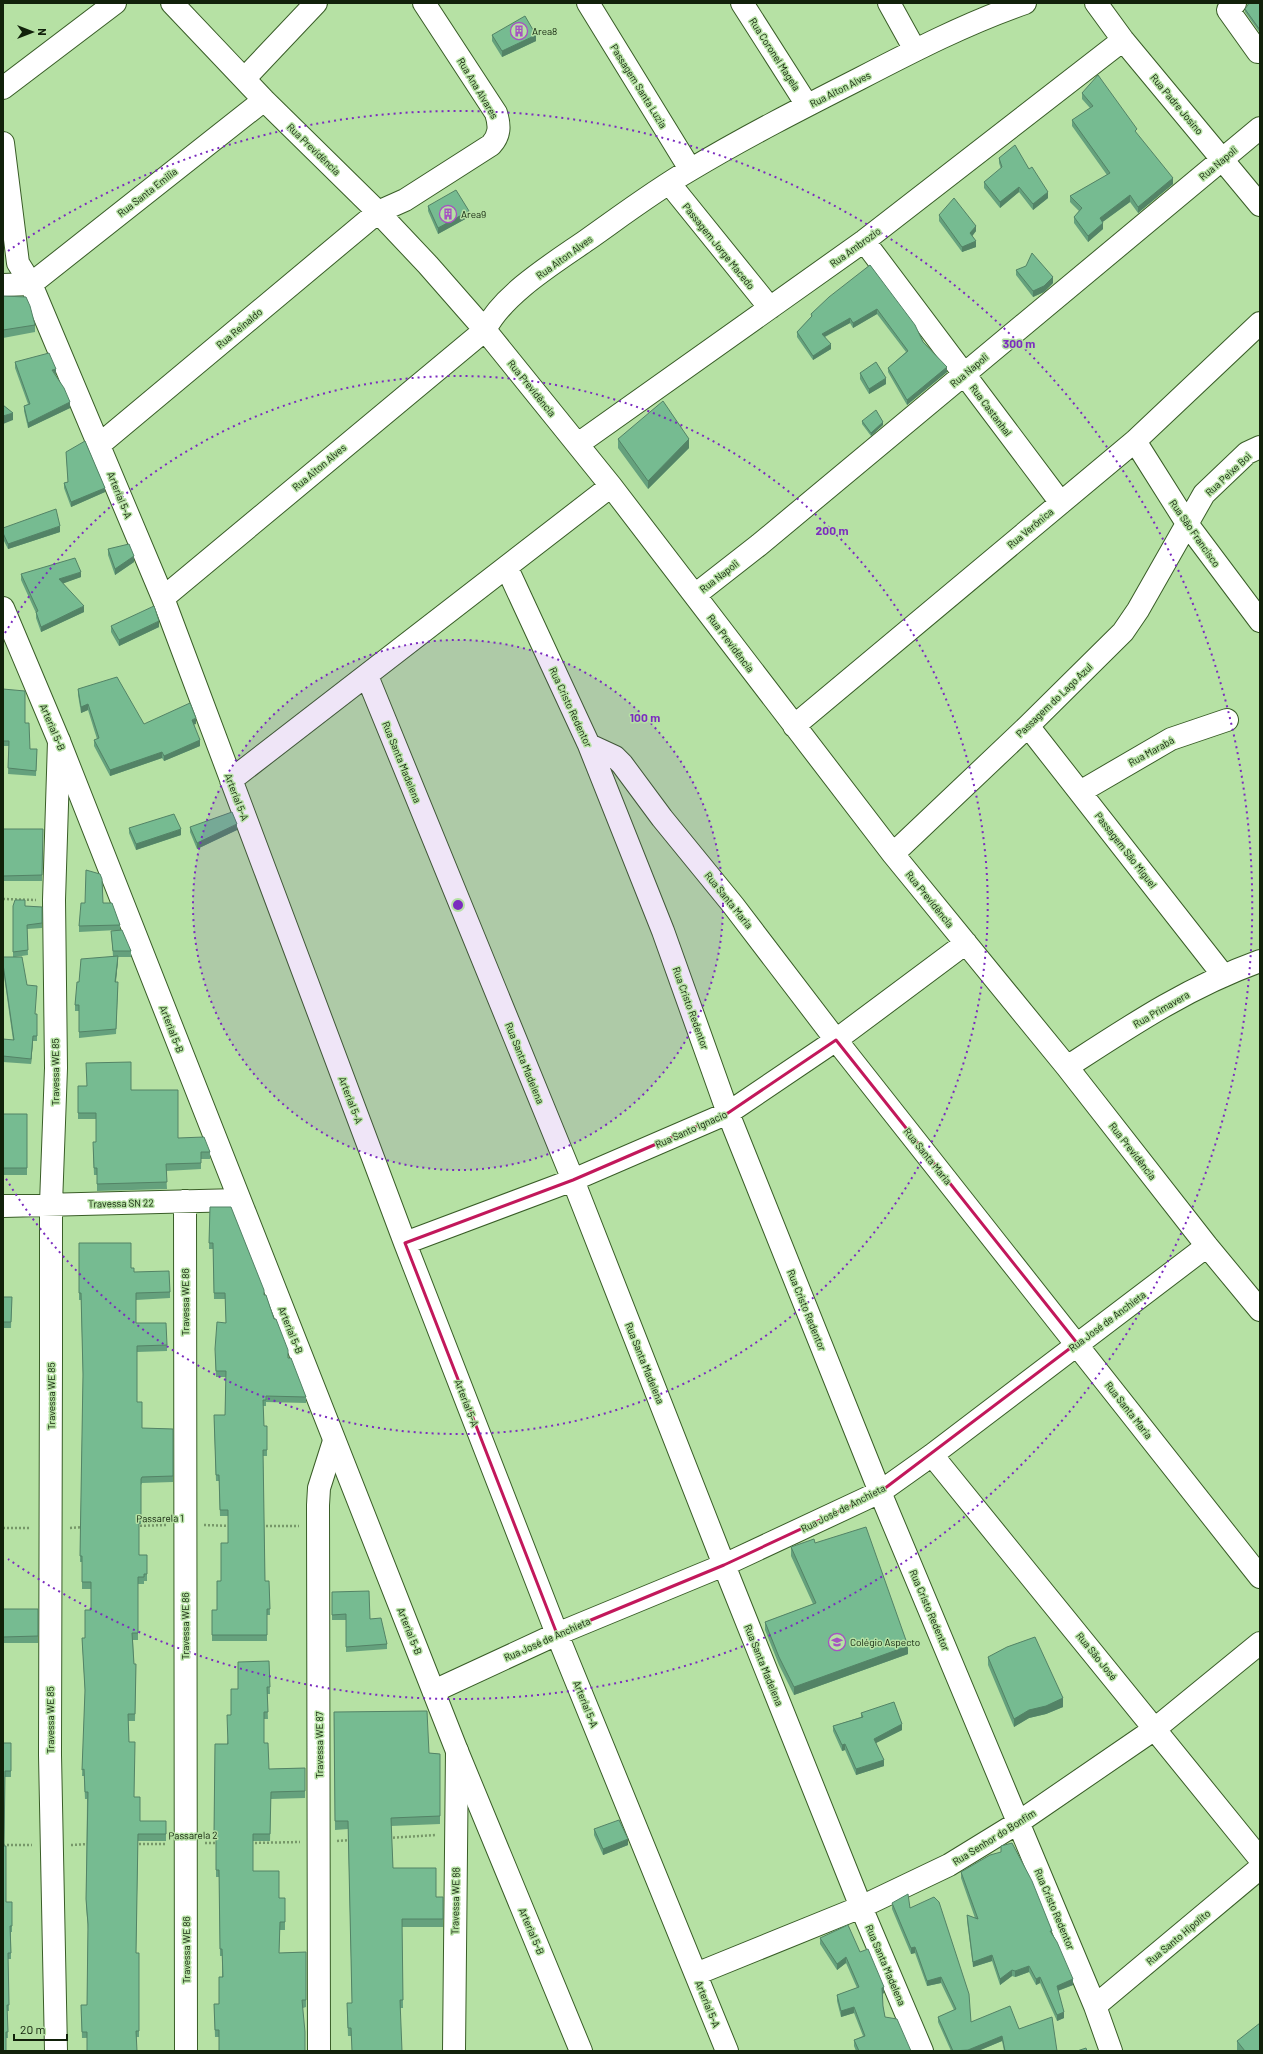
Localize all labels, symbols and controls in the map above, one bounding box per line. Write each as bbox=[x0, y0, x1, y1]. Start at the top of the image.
north arrow bbox=[12, 12, 52, 52]
street label: Rua Coronel Magela bbox=[747, 15, 803, 93]
building icon: Area8 bbox=[509, 21, 529, 41]
place label: Area8 bbox=[532, 25, 557, 37]
text: N bbox=[36, 28, 49, 36]
street label: Passagem Santa Luzia bbox=[608, 42, 670, 130]
street label: Rua Ana Alvares bbox=[455, 55, 501, 121]
street label: Rua Aiton Alves bbox=[808, 68, 873, 109]
street label: Rua Padre Josino bbox=[1148, 71, 1206, 137]
street label: Rua Previdência bbox=[285, 121, 343, 177]
street label: Rua Napoli bbox=[1196, 144, 1240, 182]
street label: Rua Santa Emilia bbox=[115, 165, 179, 219]
street label: Passagem Jorge Macedo bbox=[680, 200, 758, 292]
building icon: Area9 bbox=[438, 204, 458, 224]
place label: Area9 bbox=[461, 208, 486, 220]
street label: Rua Ambrozio bbox=[827, 225, 883, 269]
street label: Rua Aiton Alves bbox=[534, 232, 595, 281]
street label: Rua Reinaldo bbox=[214, 305, 264, 351]
text: 300 m bbox=[1003, 336, 1035, 350]
street label: Rua Napoli bbox=[947, 351, 991, 389]
street label: Rua Previdência bbox=[505, 357, 559, 419]
street label: Rua Castanhal bbox=[968, 382, 1014, 438]
street label: Rua Aiton Alves bbox=[290, 441, 348, 493]
street label: Rua Peixe Boi bbox=[1203, 450, 1253, 498]
street label: Arterial 5-A bbox=[105, 470, 135, 520]
street label: Rua São Francisco bbox=[1167, 497, 1223, 569]
street label: Rua Verônica bbox=[1004, 505, 1056, 551]
text: 200 m bbox=[816, 523, 848, 537]
street label: Rua Napoli bbox=[697, 557, 741, 595]
street label: Rua Previdência bbox=[705, 612, 757, 674]
street label: Passagem do Lago Azul bbox=[1013, 661, 1095, 739]
street label: Rua Cristo Redentor bbox=[547, 665, 595, 749]
street label: Arterial 5-B bbox=[38, 702, 68, 752]
text: 100 m bbox=[630, 710, 660, 724]
street label: Rua Santa Madelena bbox=[380, 719, 424, 805]
street label: Rua Marabá bbox=[1126, 734, 1176, 768]
street label: Arterial 5-A bbox=[223, 772, 251, 822]
street label: Passagem São Miguel bbox=[1093, 810, 1159, 890]
street label: Rua Previdência bbox=[903, 868, 957, 930]
street label: Rua Santa Maria bbox=[703, 869, 755, 931]
centre of rings bbox=[451, 898, 465, 912]
street label: Rua Cristo Redentor bbox=[671, 965, 712, 1051]
street label: Rua Primavera bbox=[1131, 988, 1191, 1030]
street label: Arterial 5-B bbox=[158, 1004, 186, 1054]
street label: Rua Santa Madelena bbox=[503, 1020, 547, 1106]
street label: Travessa WE 85 bbox=[49, 1038, 61, 1106]
street label: Arterial 5-A bbox=[337, 1075, 365, 1125]
street label: Rua Santo Ignacio bbox=[653, 1108, 729, 1150]
street label: Rua Previdência bbox=[1107, 1120, 1159, 1182]
street label: Rua Santa Maria bbox=[902, 1125, 954, 1187]
street label: Travessa SN 22 bbox=[88, 1196, 154, 1210]
street label: Travessa WE 86 bbox=[179, 1268, 191, 1336]
street label: Rua Cristo Redentor bbox=[785, 1268, 829, 1353]
street label: Rua José de Anchieta bbox=[1066, 1288, 1148, 1354]
street label: Arterial 5-B bbox=[276, 1305, 306, 1355]
street label: Rua Santa Madelena bbox=[623, 1320, 667, 1406]
street label: Travessa WE 85 bbox=[45, 1362, 57, 1430]
street label: Arterial 5-A bbox=[453, 1378, 481, 1428]
street label: Rua Santa Maria bbox=[1103, 1379, 1155, 1441]
street label: Rua José de Anchieta bbox=[799, 1481, 887, 1535]
street label: Passarela 1 bbox=[136, 1512, 184, 1524]
street label: Rua Cristo Redentor bbox=[908, 1568, 953, 1653]
street label: Travessa WE 86 bbox=[179, 1592, 191, 1660]
street label: Arterial 5-B bbox=[395, 1606, 425, 1656]
street label: Rua José de Anchieta bbox=[502, 1615, 592, 1663]
street label: Rua Santa Madelena bbox=[742, 1622, 786, 1708]
street label: Rua São José bbox=[1074, 1630, 1120, 1682]
school or university icon: Colégio Aspecto bbox=[827, 1632, 847, 1652]
place label: Colégio Aspecto bbox=[850, 1636, 920, 1648]
street label: Arterial 5-A bbox=[571, 1679, 601, 1729]
street label: Travessa WE 85 bbox=[44, 1686, 56, 1754]
street label: Travessa WE 87 bbox=[313, 1711, 325, 1778]
street label: Rua Senhor do Bonfim bbox=[950, 1806, 1038, 1868]
street label: Passarela 2 bbox=[168, 1829, 218, 1841]
street label: Travessa WE 88 bbox=[448, 1867, 462, 1935]
street label: Rua Cristo Redentor bbox=[1033, 1867, 1078, 1952]
street label: Arterial 5-B bbox=[517, 1906, 547, 1956]
street label: Rua Santo Hipolito bbox=[1144, 1907, 1212, 1967]
street label: Travessa WE 86 bbox=[180, 1916, 192, 1984]
street label: Rua Santa Madelena bbox=[864, 1923, 908, 2007]
street label: Arterial 5-A bbox=[693, 1979, 723, 2029]
scale bar bbox=[14, 2016, 67, 2042]
text: 20 m bbox=[20, 2022, 46, 2036]

